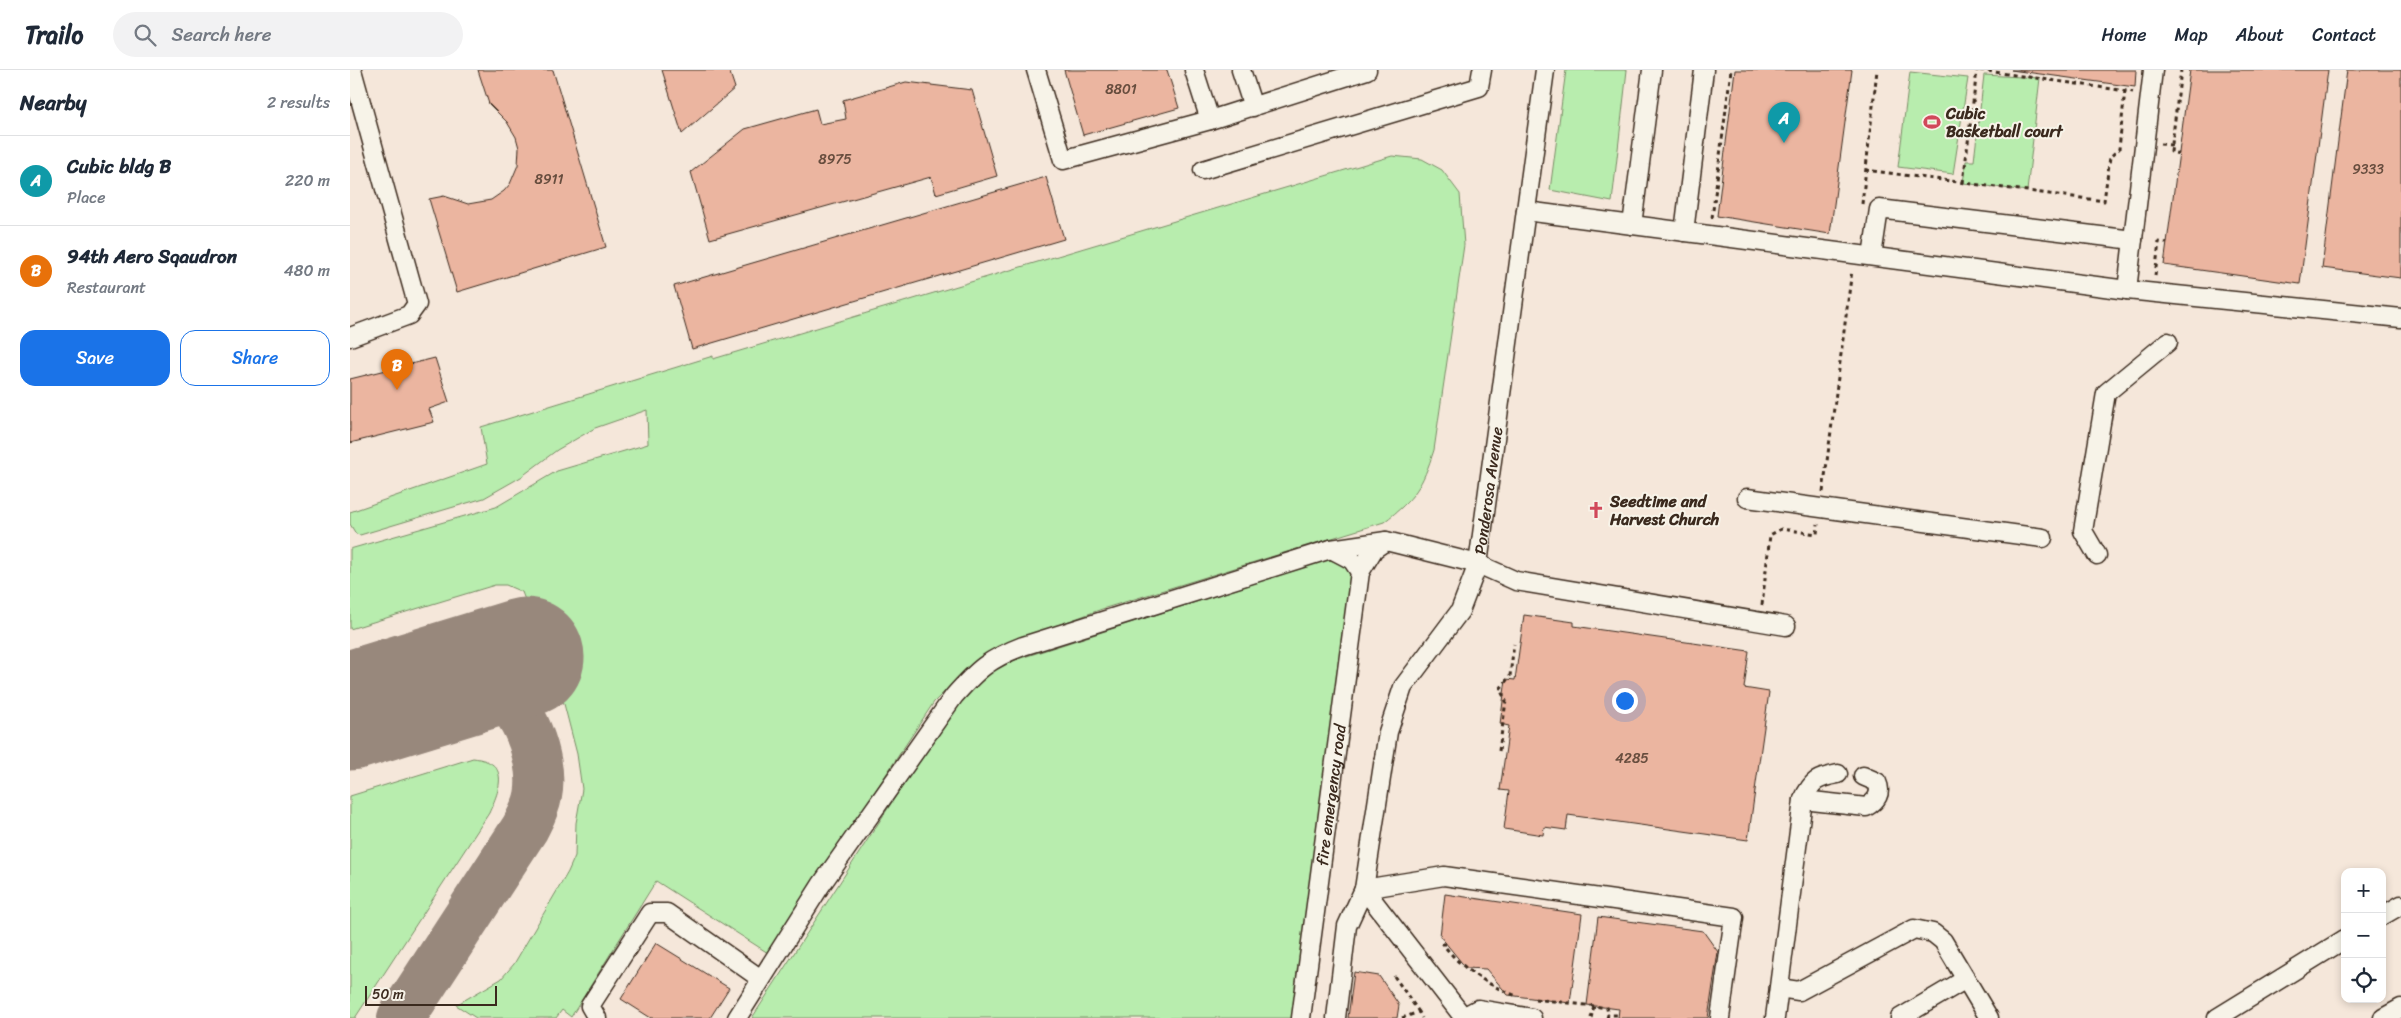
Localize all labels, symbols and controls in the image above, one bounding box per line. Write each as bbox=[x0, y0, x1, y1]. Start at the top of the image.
search box bbox=[113, 12, 463, 57]
text: Trailo bbox=[25, 14, 83, 56]
text: Search here bbox=[171, 18, 272, 51]
text: Home bbox=[2102, 19, 2147, 51]
text: Map bbox=[2175, 19, 2208, 51]
text: About bbox=[2236, 19, 2284, 51]
text: Contact bbox=[2312, 19, 2376, 51]
icon: search bbox=[131, 21, 159, 49]
house number: 8801 bbox=[1105, 77, 1137, 102]
text: Nearby bbox=[20, 84, 86, 122]
text: 2 results bbox=[267, 88, 330, 117]
place label: Cubic Basketball court bbox=[1945, 99, 2064, 146]
pin: A bbox=[1768, 102, 1800, 143]
sports icon: Cubic Basketball court bbox=[1922, 112, 1942, 132]
house number: 8975 bbox=[818, 147, 852, 172]
text: Cubic bldg B bbox=[67, 150, 171, 183]
house number: 9333 bbox=[2352, 157, 2384, 182]
text: A bbox=[31, 166, 41, 195]
text: 220 m bbox=[285, 166, 330, 195]
house number: 8911 bbox=[534, 167, 564, 192]
text: Place bbox=[67, 183, 106, 212]
text: 94th Aero Sqaudron bbox=[67, 240, 237, 273]
text: B bbox=[31, 256, 41, 285]
text: 480 m bbox=[284, 256, 330, 285]
text: Restaurant bbox=[67, 273, 146, 302]
button: Save bbox=[20, 330, 170, 386]
button: Share bbox=[180, 330, 330, 386]
pin: B bbox=[381, 349, 413, 390]
street label: Ponderosa Avenue bbox=[1465, 425, 1511, 556]
place label: Seedtime and Harvest Church bbox=[1609, 487, 1720, 534]
church icon: Seedtime and Harvest Church bbox=[1586, 500, 1606, 520]
your location bbox=[1612, 688, 1638, 714]
street label: fire emergency road bbox=[1307, 721, 1354, 867]
house number: 4285 bbox=[1615, 746, 1649, 771]
map controls bbox=[2341, 868, 2386, 1003]
button: + bbox=[2341, 868, 2386, 913]
button: − bbox=[2341, 913, 2386, 958]
button: locate bbox=[2341, 958, 2386, 1003]
text: 50 m bbox=[372, 982, 404, 1007]
scale bar bbox=[365, 983, 498, 1006]

